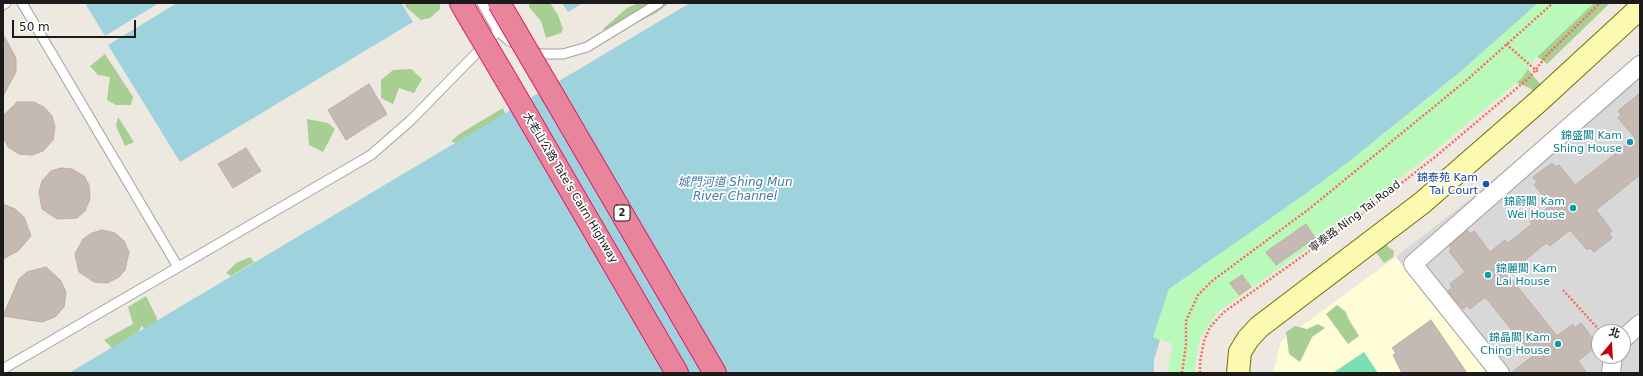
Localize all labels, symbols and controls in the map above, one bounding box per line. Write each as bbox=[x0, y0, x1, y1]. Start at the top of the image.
scale bar bbox=[14, 12, 138, 38]
text: 50 m bbox=[19, 20, 50, 34]
street label: 大老山公路 Tate's Cairn Highway bbox=[520, 110, 620, 266]
place label: 錦盛閣 Kam Shing House bbox=[1553, 129, 1622, 155]
marker: 錦盛閣 Kam Shing House bbox=[1625, 137, 1635, 147]
place label: 錦泰苑 Kam Tai Court bbox=[1417, 171, 1478, 197]
water label: 城門河道 Shing Mun River Channel bbox=[678, 176, 792, 204]
street label: 寧泰路 Ning Tai Road bbox=[1307, 178, 1403, 256]
marker: 錦泰苑 Kam Tai Court bbox=[1481, 179, 1491, 189]
place label: 錦蔚閣 Kam Wei House bbox=[1504, 195, 1565, 221]
marker: 錦蔚閣 Kam Wei House bbox=[1568, 203, 1578, 213]
road number: 2 bbox=[614, 205, 630, 221]
place label: 錦麗閣 Kam Lai House bbox=[1496, 262, 1557, 288]
marker: 錦麗閣 Kam Lai House bbox=[1483, 270, 1493, 280]
north arrow bbox=[1591, 324, 1631, 364]
text: 北 bbox=[1607, 325, 1622, 341]
place label: 錦晶閣 Kam Ching House bbox=[1480, 331, 1550, 357]
marker: 錦晶閣 Kam Ching House bbox=[1553, 339, 1563, 349]

